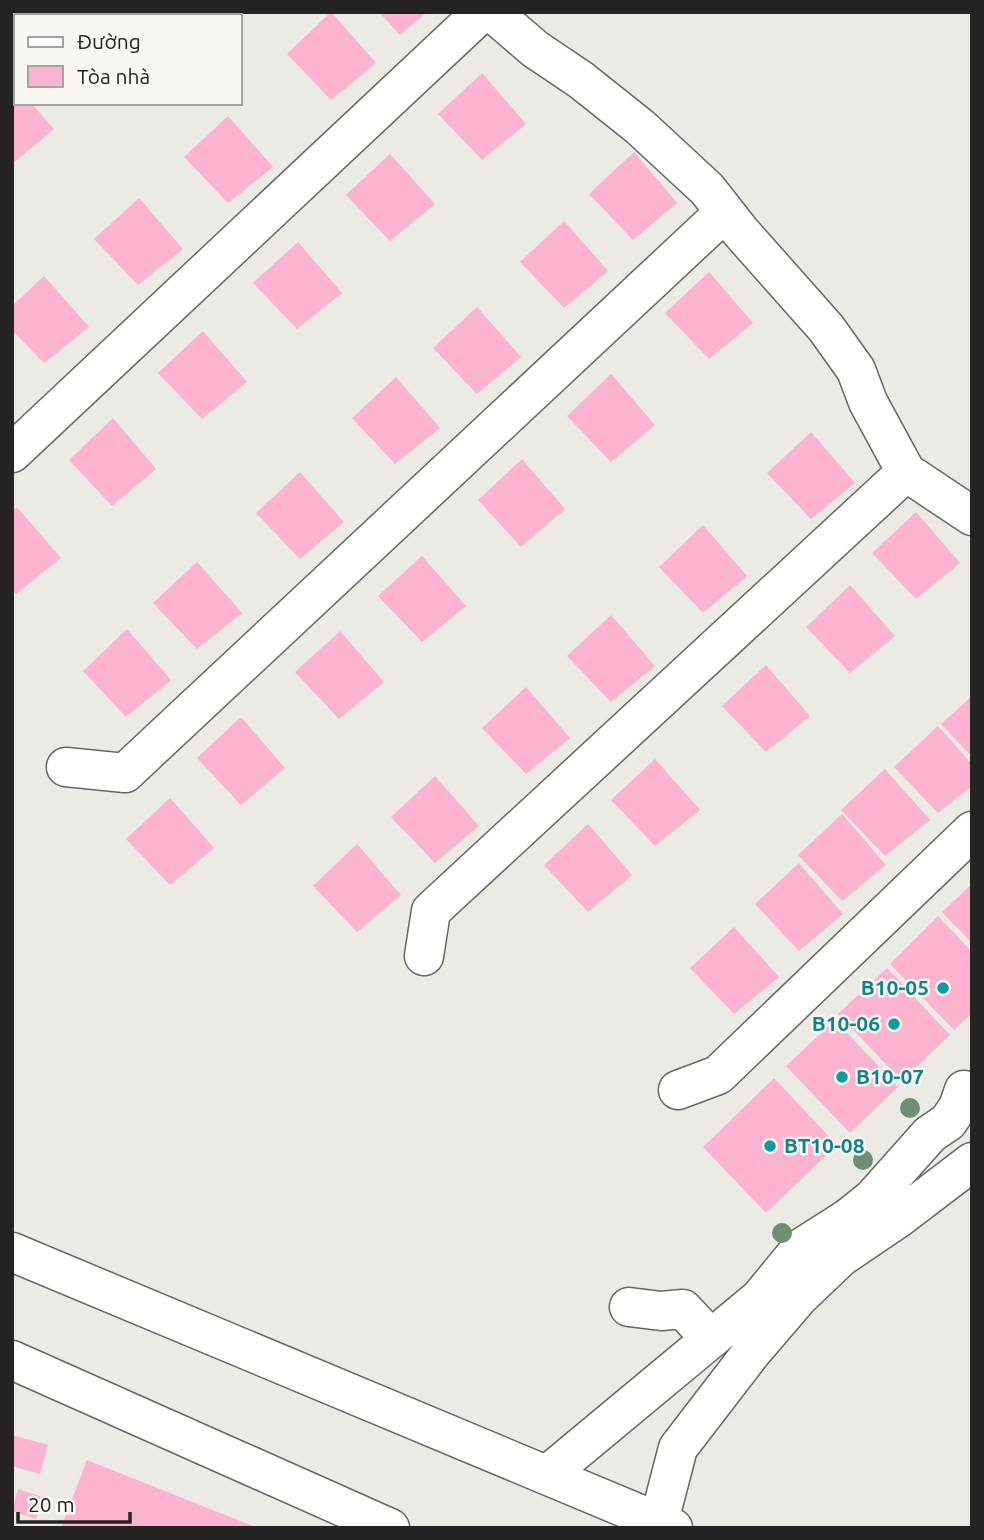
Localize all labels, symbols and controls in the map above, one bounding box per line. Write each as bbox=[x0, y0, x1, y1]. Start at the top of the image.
legend bbox=[14, 14, 242, 105]
text: Đường bbox=[77, 29, 141, 53]
text: Tòa nhà bbox=[77, 64, 150, 88]
place label: B10-05 bbox=[861, 975, 929, 999]
marker: B10-05 bbox=[935, 980, 951, 996]
place label: B10-06 bbox=[812, 1011, 880, 1035]
marker: B10-06 bbox=[886, 1016, 902, 1032]
place label: B10-07 bbox=[856, 1064, 924, 1088]
marker: B10-07 bbox=[834, 1069, 850, 1085]
place label: BT10-08 bbox=[784, 1133, 864, 1157]
marker: BT10-08 bbox=[762, 1138, 778, 1154]
scale bar bbox=[18, 1480, 130, 1524]
text: 20 m bbox=[28, 1492, 75, 1516]

